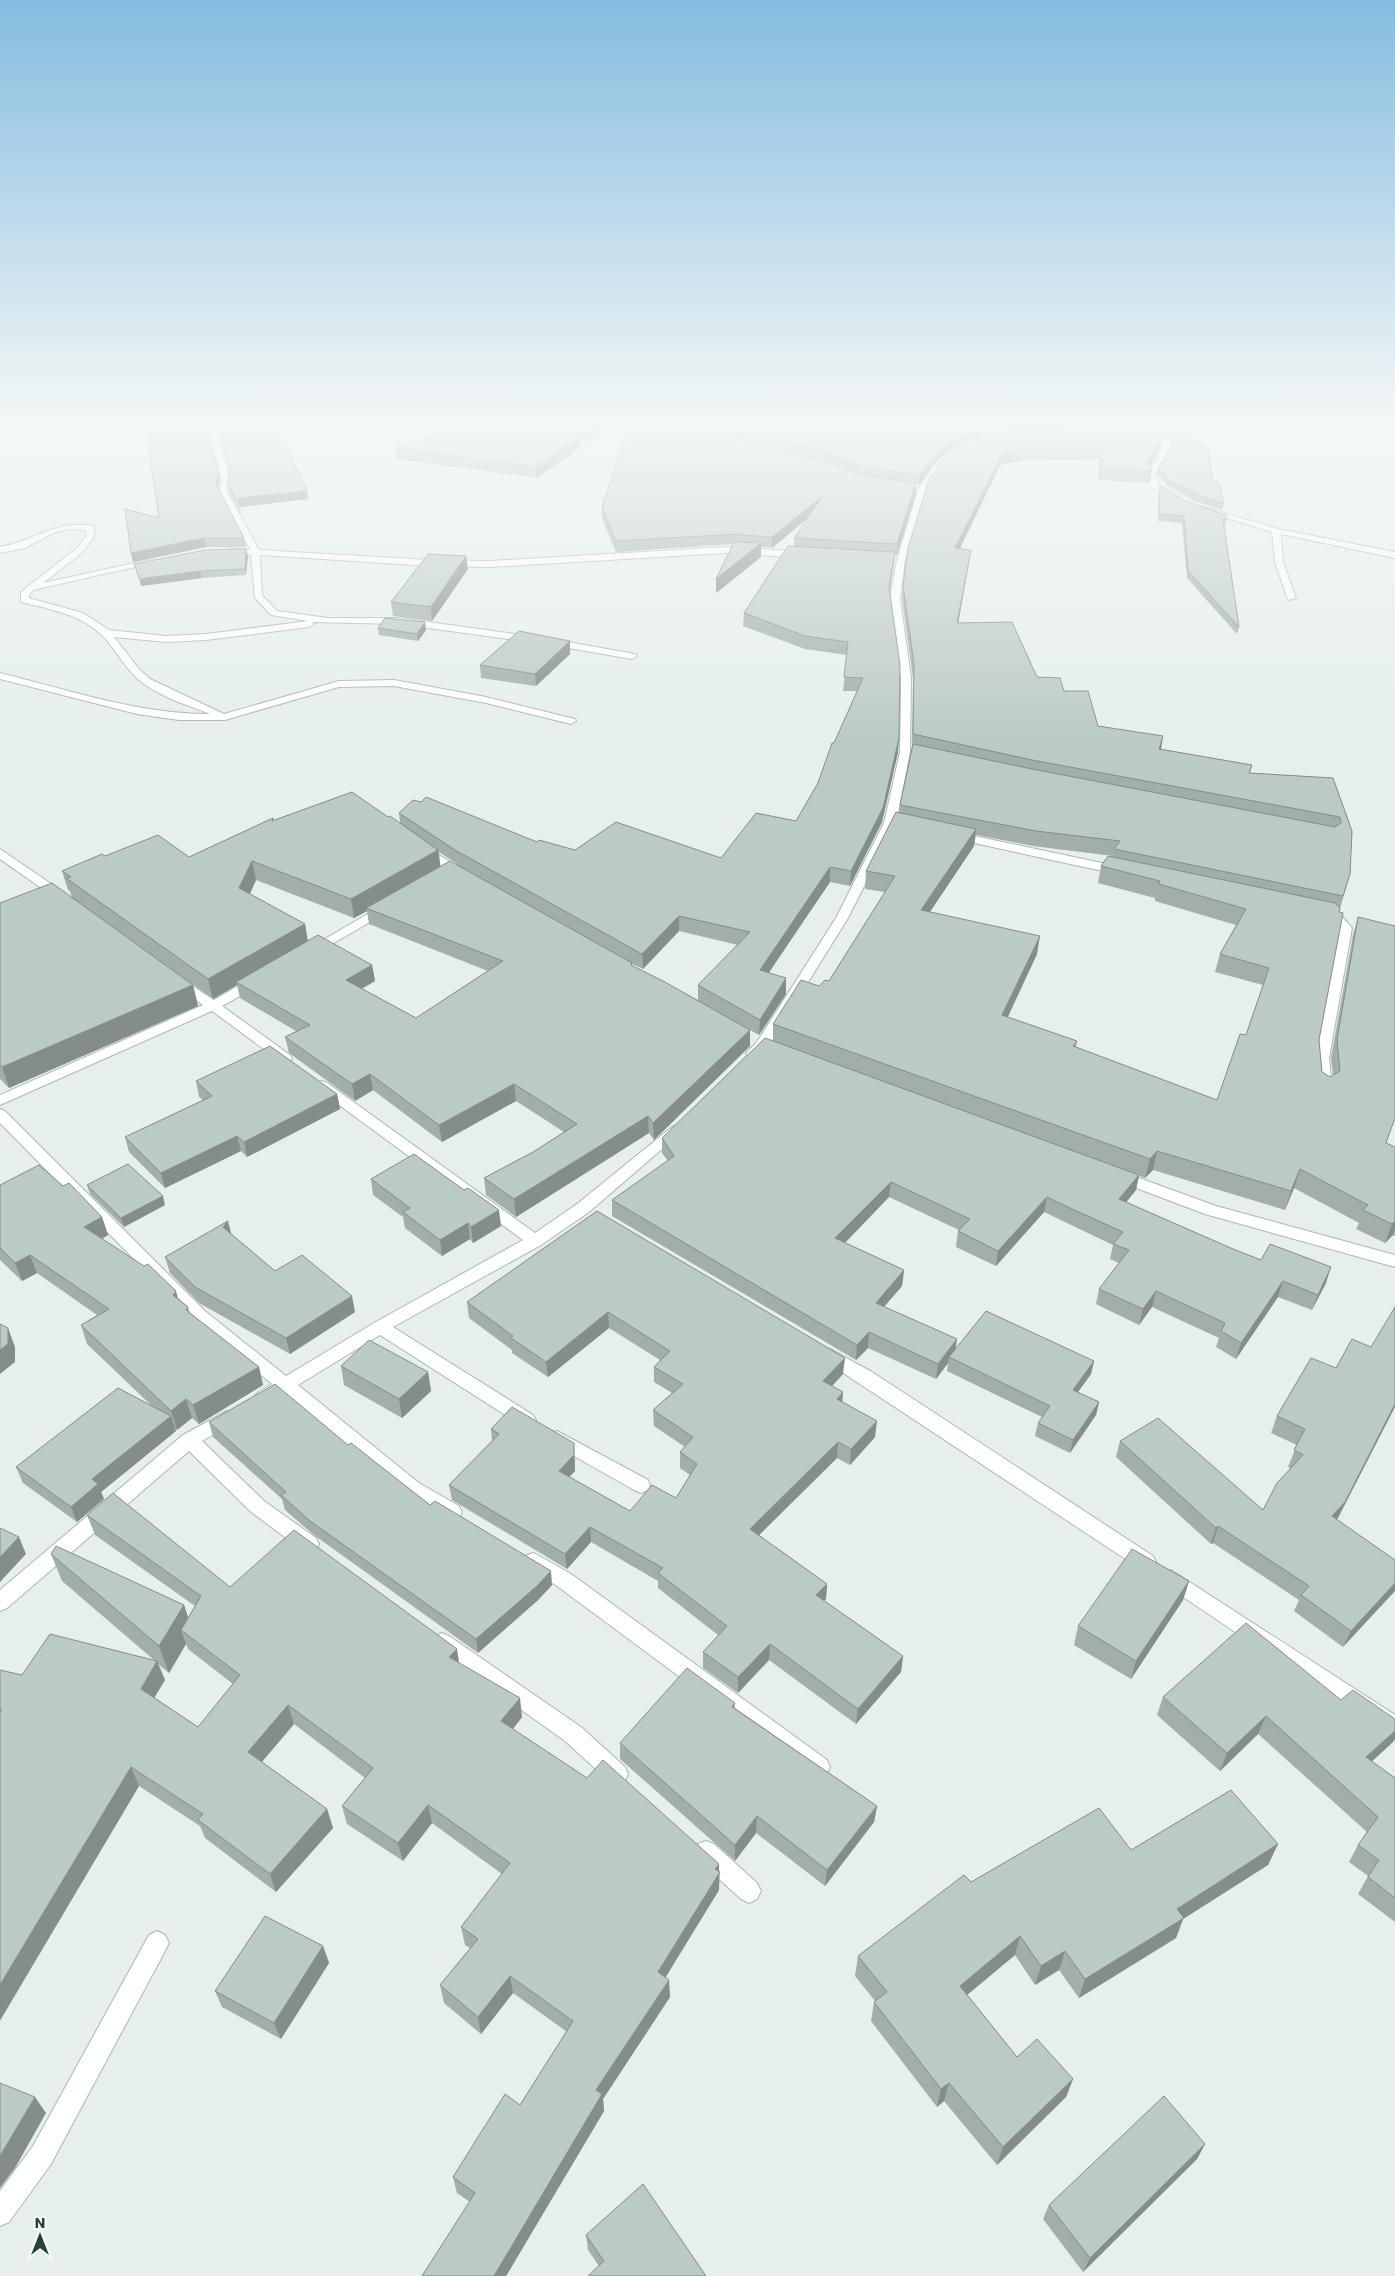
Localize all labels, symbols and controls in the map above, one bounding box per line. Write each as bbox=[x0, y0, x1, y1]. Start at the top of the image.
north arrow bbox=[15, 2211, 65, 2261]
text: N bbox=[35, 2213, 45, 2233]

